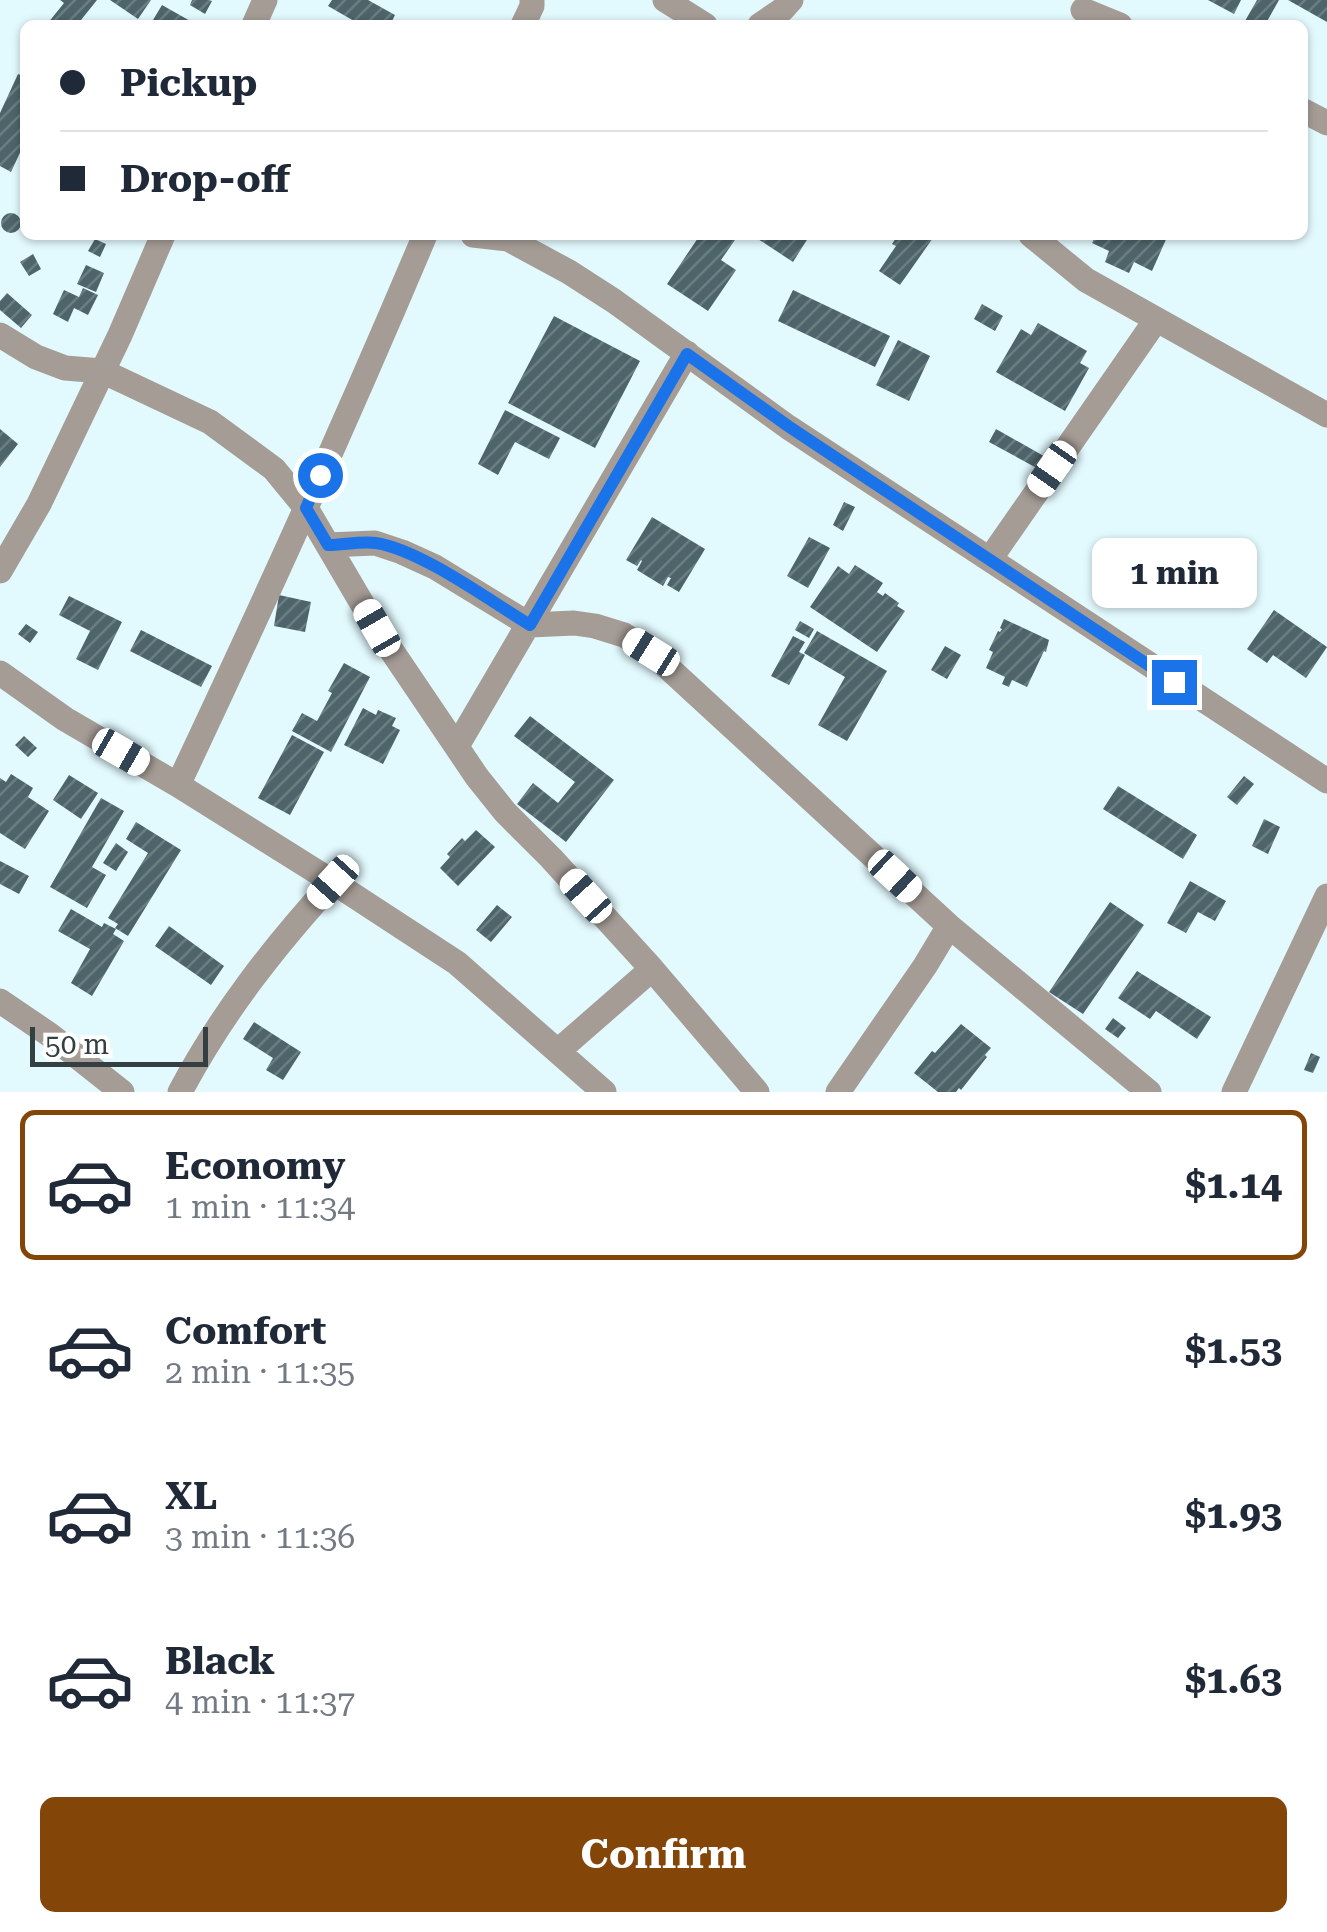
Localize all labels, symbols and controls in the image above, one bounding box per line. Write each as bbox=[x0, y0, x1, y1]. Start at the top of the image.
text: Pickup bbox=[120, 61, 257, 105]
text: Drop-off bbox=[120, 157, 290, 201]
car bbox=[1023, 436, 1081, 502]
route start bbox=[298, 453, 343, 498]
callout: 1 min bbox=[1092, 537, 1256, 607]
text: 1 min bbox=[1130, 554, 1219, 592]
car bbox=[349, 595, 405, 661]
car bbox=[618, 623, 684, 681]
route end bbox=[1152, 660, 1197, 705]
car bbox=[88, 724, 154, 780]
car bbox=[863, 845, 927, 907]
car bbox=[302, 850, 364, 914]
car bbox=[555, 864, 617, 928]
scale bar bbox=[30, 1022, 208, 1066]
text: 50 m bbox=[45, 1028, 109, 1061]
icon: car bbox=[45, 1140, 135, 1230]
text: Economy bbox=[165, 1144, 345, 1188]
text: $1.14 bbox=[1185, 1163, 1282, 1207]
text: 1 min · 11:34 bbox=[165, 1188, 355, 1226]
icon: car bbox=[45, 1305, 135, 1395]
text: Comfort bbox=[165, 1309, 326, 1353]
text: $1.53 bbox=[1185, 1328, 1282, 1372]
text: 2 min · 11:35 bbox=[165, 1353, 355, 1391]
icon: car bbox=[45, 1470, 135, 1560]
text: XL bbox=[165, 1474, 217, 1518]
text: $1.93 bbox=[1185, 1493, 1282, 1537]
text: 3 min · 11:36 bbox=[165, 1518, 355, 1556]
icon: car bbox=[45, 1635, 135, 1725]
text: Black bbox=[165, 1639, 275, 1683]
text: $1.63 bbox=[1185, 1658, 1282, 1702]
text: 4 min · 11:37 bbox=[165, 1683, 355, 1721]
button: Confirm bbox=[40, 1797, 1287, 1912]

